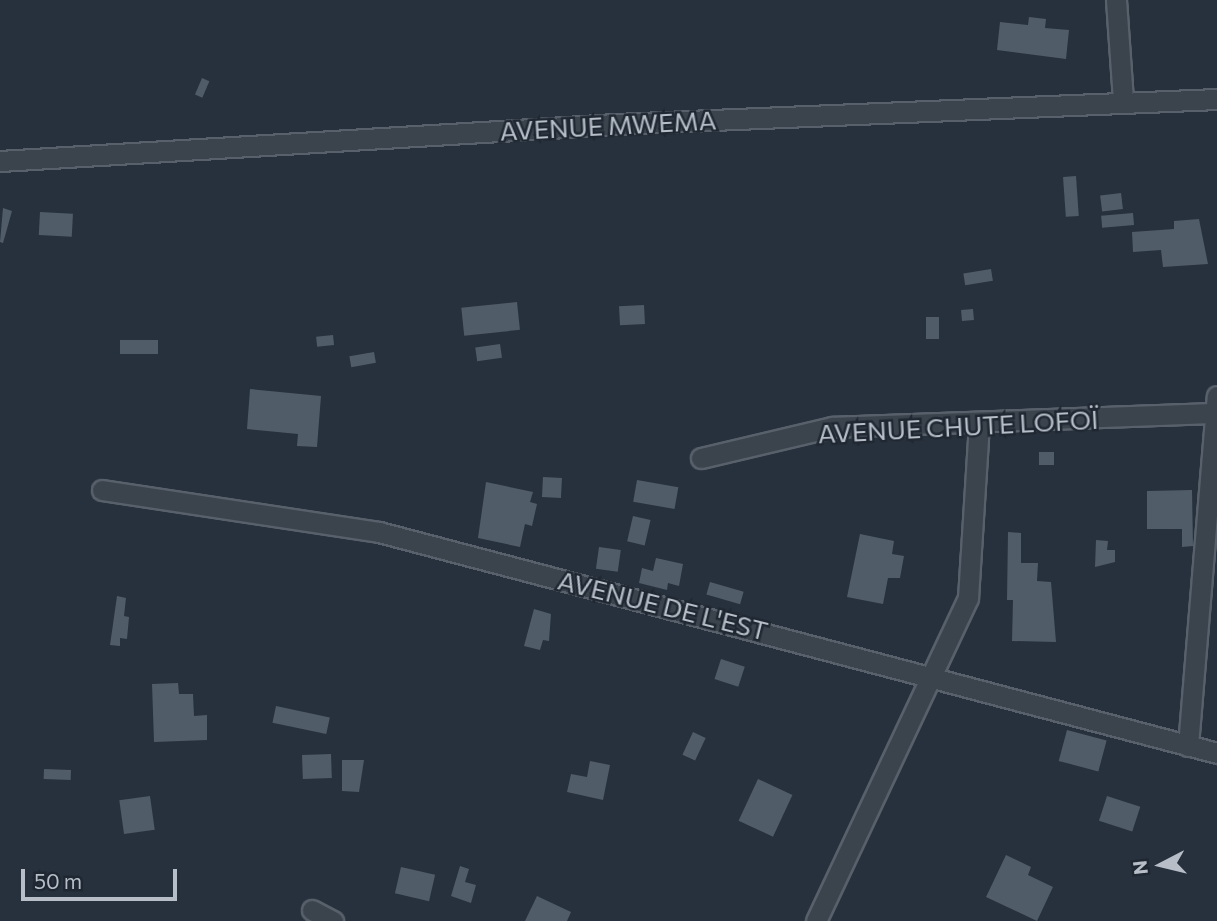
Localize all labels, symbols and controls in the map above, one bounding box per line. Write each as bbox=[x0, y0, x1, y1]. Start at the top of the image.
street label: AVENUE MWEMA bbox=[499, 104, 717, 146]
street label: AVENUE CHUTE LOFOÏ bbox=[817, 403, 1099, 449]
street label: AVENUE DE L'EST bbox=[555, 564, 771, 646]
north arrow bbox=[1126, 830, 1196, 900]
scale bar bbox=[24, 855, 180, 899]
text: N bbox=[1127, 859, 1152, 876]
text: 50 m bbox=[34, 868, 82, 893]

